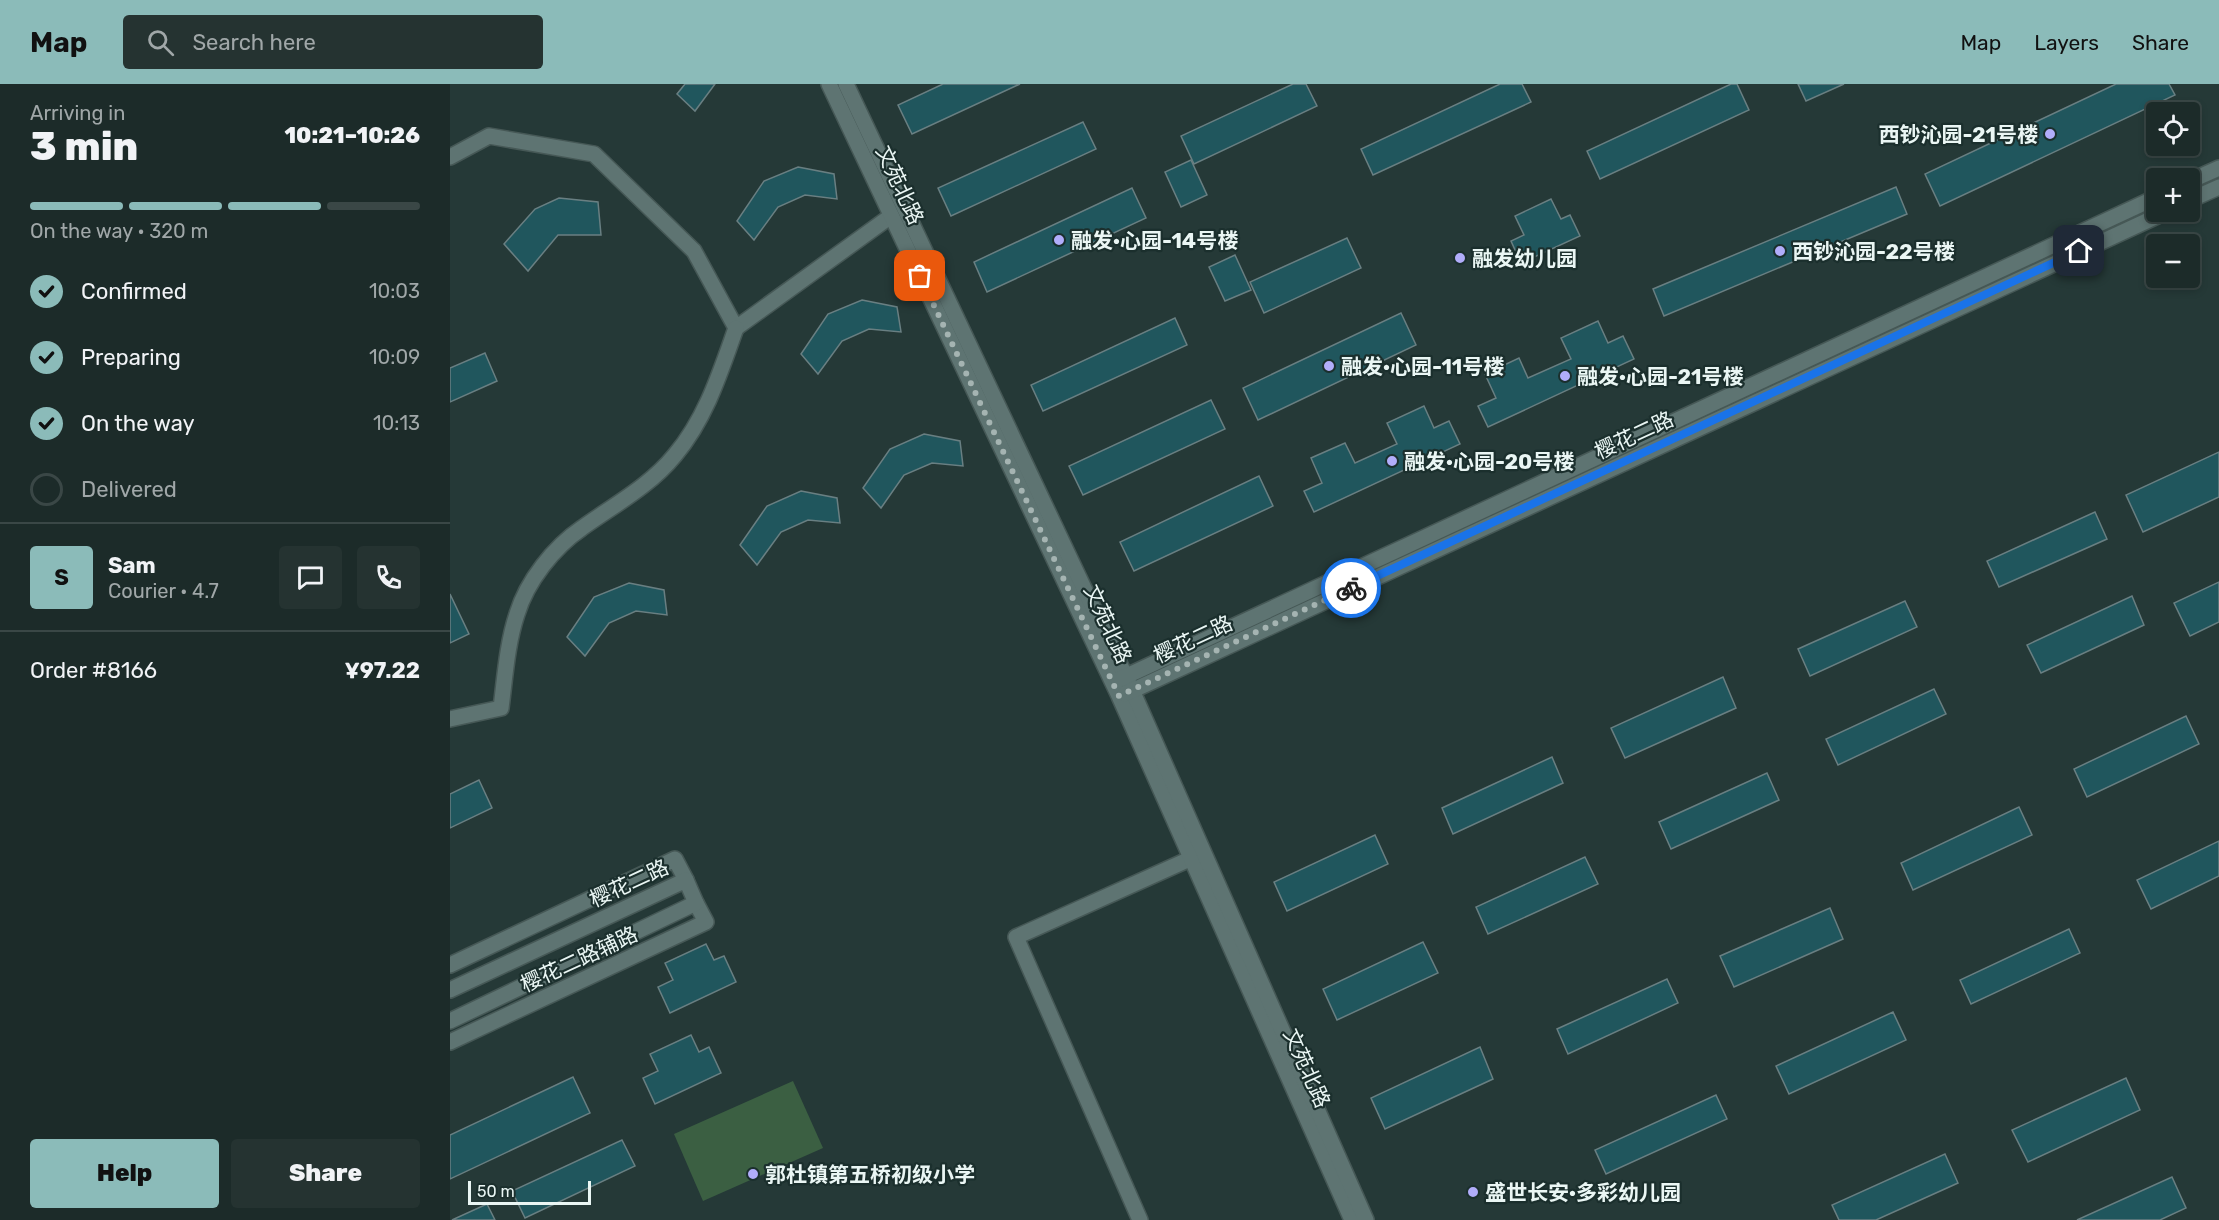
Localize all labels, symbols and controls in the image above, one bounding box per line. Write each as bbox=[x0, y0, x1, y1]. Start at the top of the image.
search box bbox=[123, 15, 543, 69]
text: Map bbox=[30, 26, 87, 59]
icon: search bbox=[144, 26, 177, 59]
text: Search here bbox=[192, 29, 316, 56]
text: Map bbox=[1960, 30, 2001, 55]
text: Layers bbox=[2034, 30, 2099, 55]
text: Share bbox=[2132, 30, 2189, 55]
text: Arriving in bbox=[30, 101, 125, 125]
map controls bbox=[2146, 102, 2200, 288]
button: locate bbox=[2146, 102, 2200, 156]
text: 10:21–10:26 bbox=[284, 122, 420, 149]
place label: 西钞沁园-21号楼 bbox=[1878, 122, 2038, 147]
text: 3 min bbox=[30, 124, 138, 170]
marker: 西钞沁园-21号楼 bbox=[2043, 127, 2057, 141]
street label: 文苑北路 bbox=[871, 142, 929, 228]
button: + bbox=[2146, 168, 2200, 222]
text: On the way · 320 m bbox=[30, 219, 208, 243]
pin bbox=[2053, 225, 2104, 276]
place label: 融发·心园-14号楼 bbox=[1071, 228, 1238, 253]
marker: 融发·心园-14号楼 bbox=[1052, 233, 1066, 247]
icon: home bbox=[2062, 234, 2095, 267]
button: − bbox=[2146, 234, 2200, 288]
place label: 西钞沁园-22号楼 bbox=[1792, 239, 1955, 264]
marker: 西钞沁园-22号楼 bbox=[1773, 244, 1787, 258]
place label: 融发幼儿园 bbox=[1472, 246, 1577, 271]
pin bbox=[894, 250, 945, 301]
marker: 融发幼儿园 bbox=[1453, 251, 1467, 265]
icon: bag bbox=[903, 259, 936, 292]
icon: check bbox=[30, 275, 63, 308]
text: Confirmed bbox=[81, 278, 187, 305]
text: 10:03 bbox=[369, 279, 420, 303]
icon: check bbox=[30, 341, 63, 374]
text: Preparing bbox=[81, 344, 181, 371]
text: 10:09 bbox=[369, 345, 420, 369]
place label: 融发·心园-11号楼 bbox=[1341, 354, 1504, 379]
marker: 融发·心园-11号楼 bbox=[1322, 359, 1336, 373]
place label: 融发·心园-21号楼 bbox=[1577, 364, 1743, 389]
marker: 融发·心园-21号楼 bbox=[1558, 369, 1572, 383]
street label: 樱花二路 bbox=[1591, 406, 1677, 464]
icon: check bbox=[30, 407, 63, 440]
text: On the way bbox=[81, 410, 195, 437]
text: 10:13 bbox=[373, 411, 420, 435]
place label: 融发·心园-20号楼 bbox=[1404, 449, 1574, 474]
marker: 融发·心园-20号楼 bbox=[1385, 454, 1399, 468]
text: Delivered bbox=[81, 476, 177, 503]
button: chat bbox=[279, 546, 342, 609]
button: phone bbox=[357, 546, 420, 609]
text: Sam bbox=[108, 552, 156, 579]
courier bbox=[1321, 558, 1381, 618]
text: S bbox=[54, 564, 69, 591]
icon: bike bbox=[1335, 572, 1368, 605]
text: Courier · 4.7 bbox=[108, 579, 219, 603]
street label: 文苑北路 bbox=[1079, 581, 1137, 667]
street label: 樱花二路 bbox=[1150, 610, 1236, 668]
text: Order #8166 bbox=[30, 657, 157, 684]
text: ¥97.22 bbox=[345, 657, 420, 684]
street label: 樱花二路 bbox=[586, 854, 672, 912]
street label: 樱花二路辅路 bbox=[517, 921, 641, 997]
street label: 文苑北路 bbox=[1278, 1025, 1336, 1111]
button: Help bbox=[30, 1139, 219, 1208]
button: Share bbox=[231, 1139, 420, 1208]
place label: 郭杜镇第五桥初级小学 bbox=[765, 1162, 975, 1187]
marker: 郭杜镇第五桥初级小学 bbox=[746, 1167, 760, 1181]
scale bar bbox=[468, 1178, 591, 1206]
place label: 盛世长安·多彩幼儿园 bbox=[1485, 1180, 1681, 1205]
text: 50 m bbox=[477, 1182, 515, 1201]
marker: 盛世长安·多彩幼儿园 bbox=[1466, 1185, 1480, 1199]

